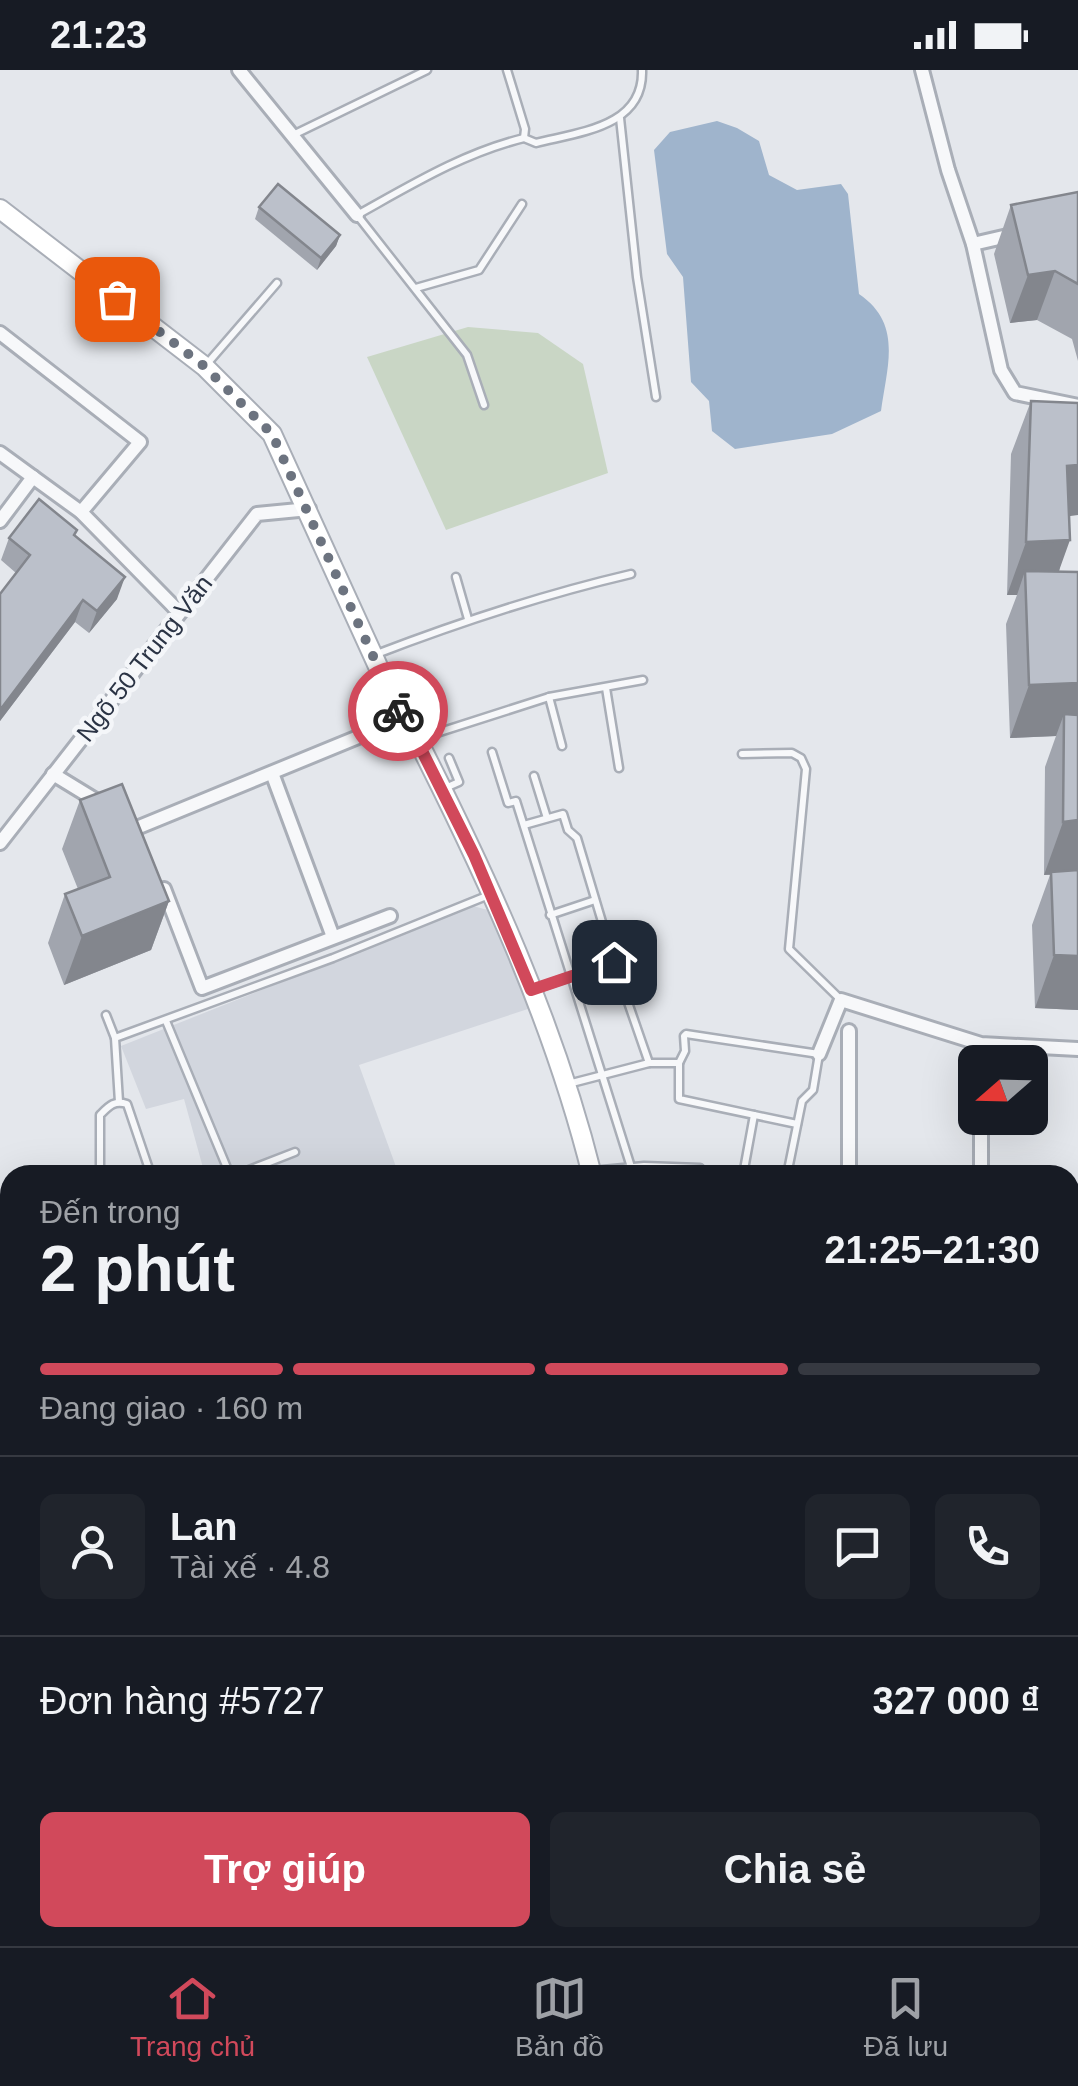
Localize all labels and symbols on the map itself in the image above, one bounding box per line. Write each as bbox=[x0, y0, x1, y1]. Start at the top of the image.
pin bbox=[75, 257, 160, 342]
street label: Ngõ 50 Trung Văn bbox=[71, 569, 217, 747]
courier bbox=[348, 661, 448, 761]
pin bbox=[572, 920, 657, 1005]
north arrow bbox=[958, 1045, 1048, 1135]

